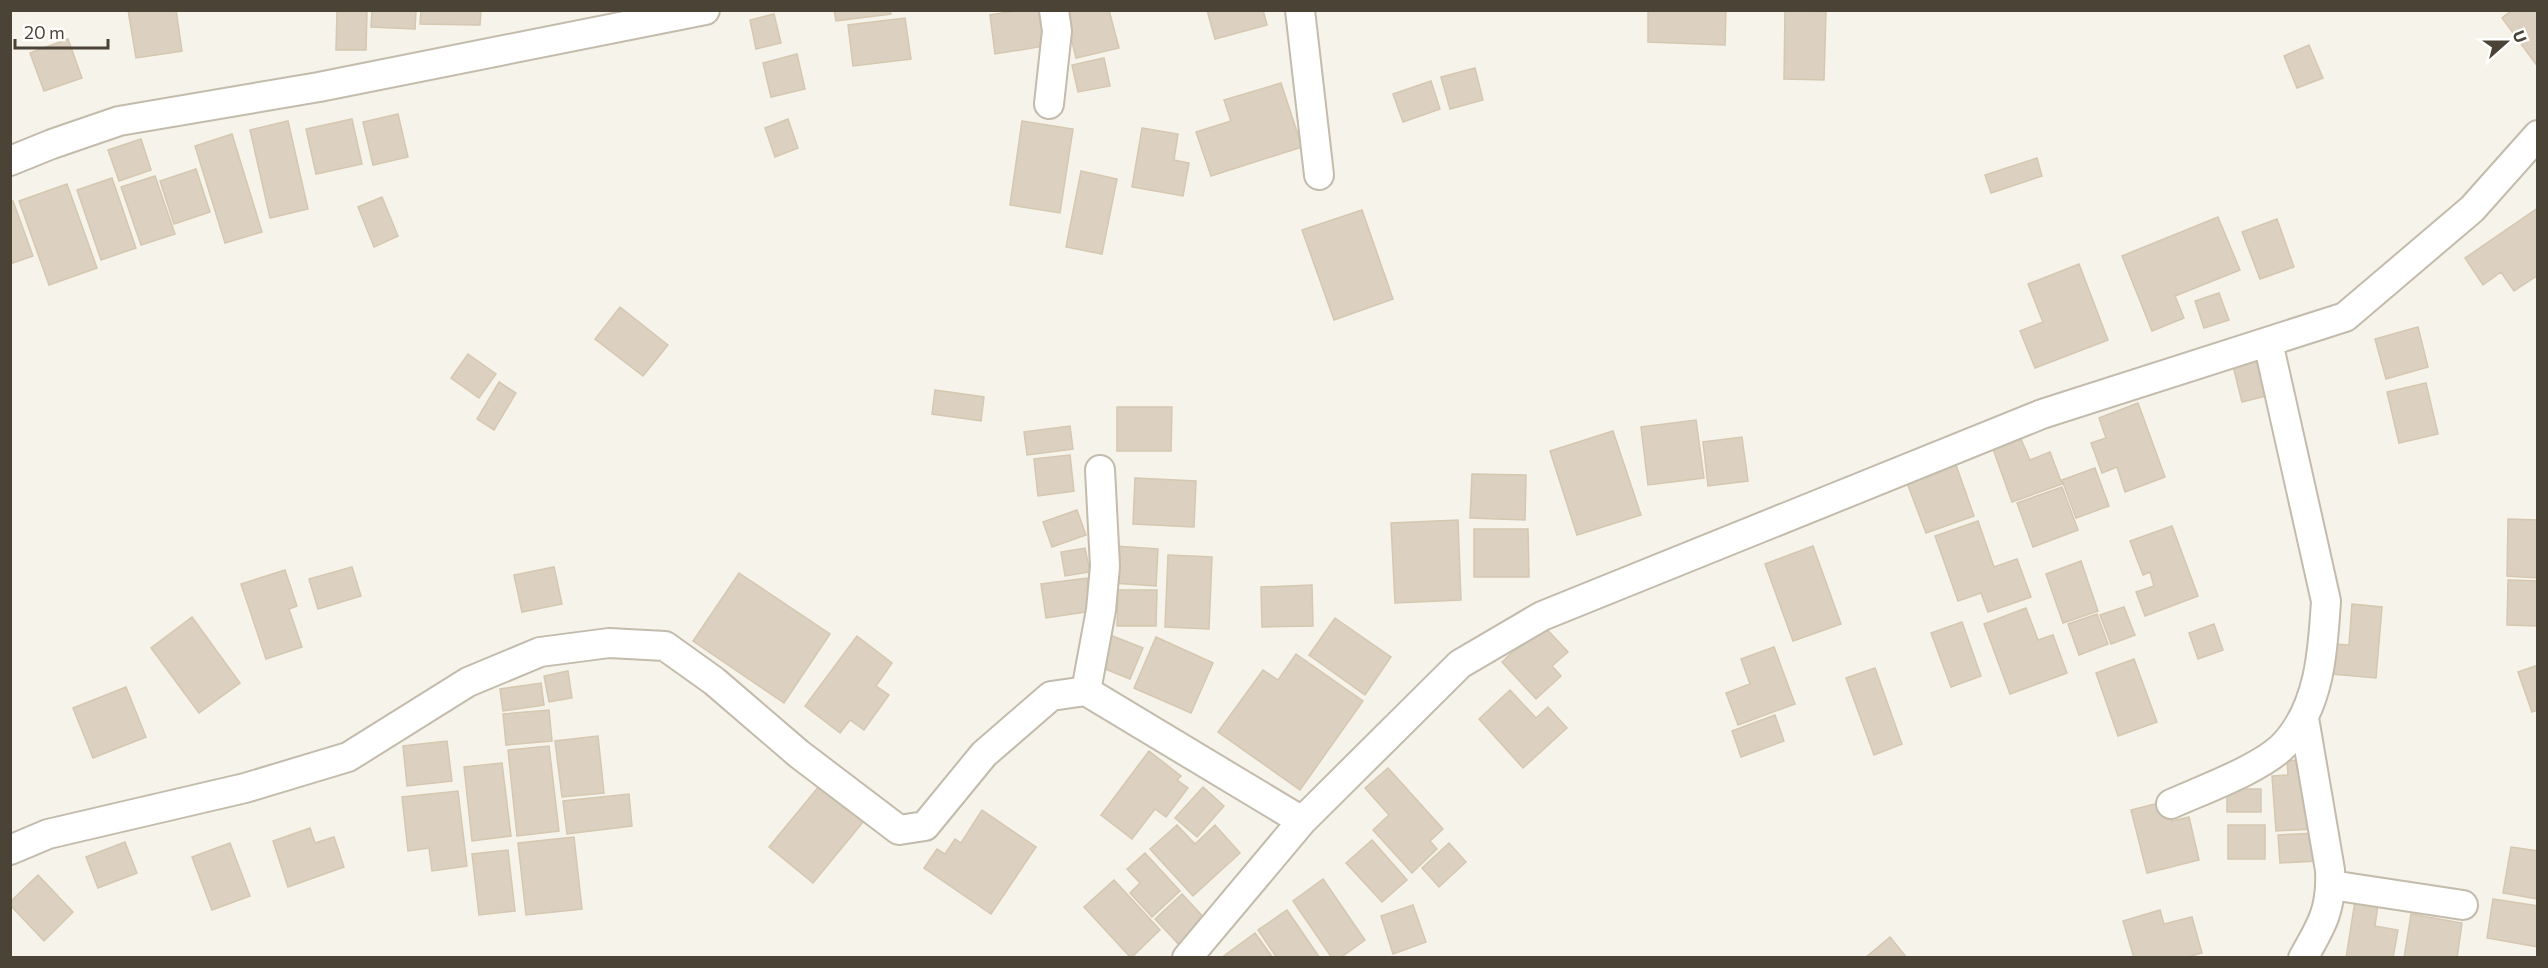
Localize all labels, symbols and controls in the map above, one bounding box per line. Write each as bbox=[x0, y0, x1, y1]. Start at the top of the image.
scale bar bbox=[15, 12, 108, 50]
north arrow bbox=[2476, 12, 2536, 72]
text: 20 m bbox=[24, 21, 65, 43]
text: U bbox=[2510, 28, 2531, 45]

